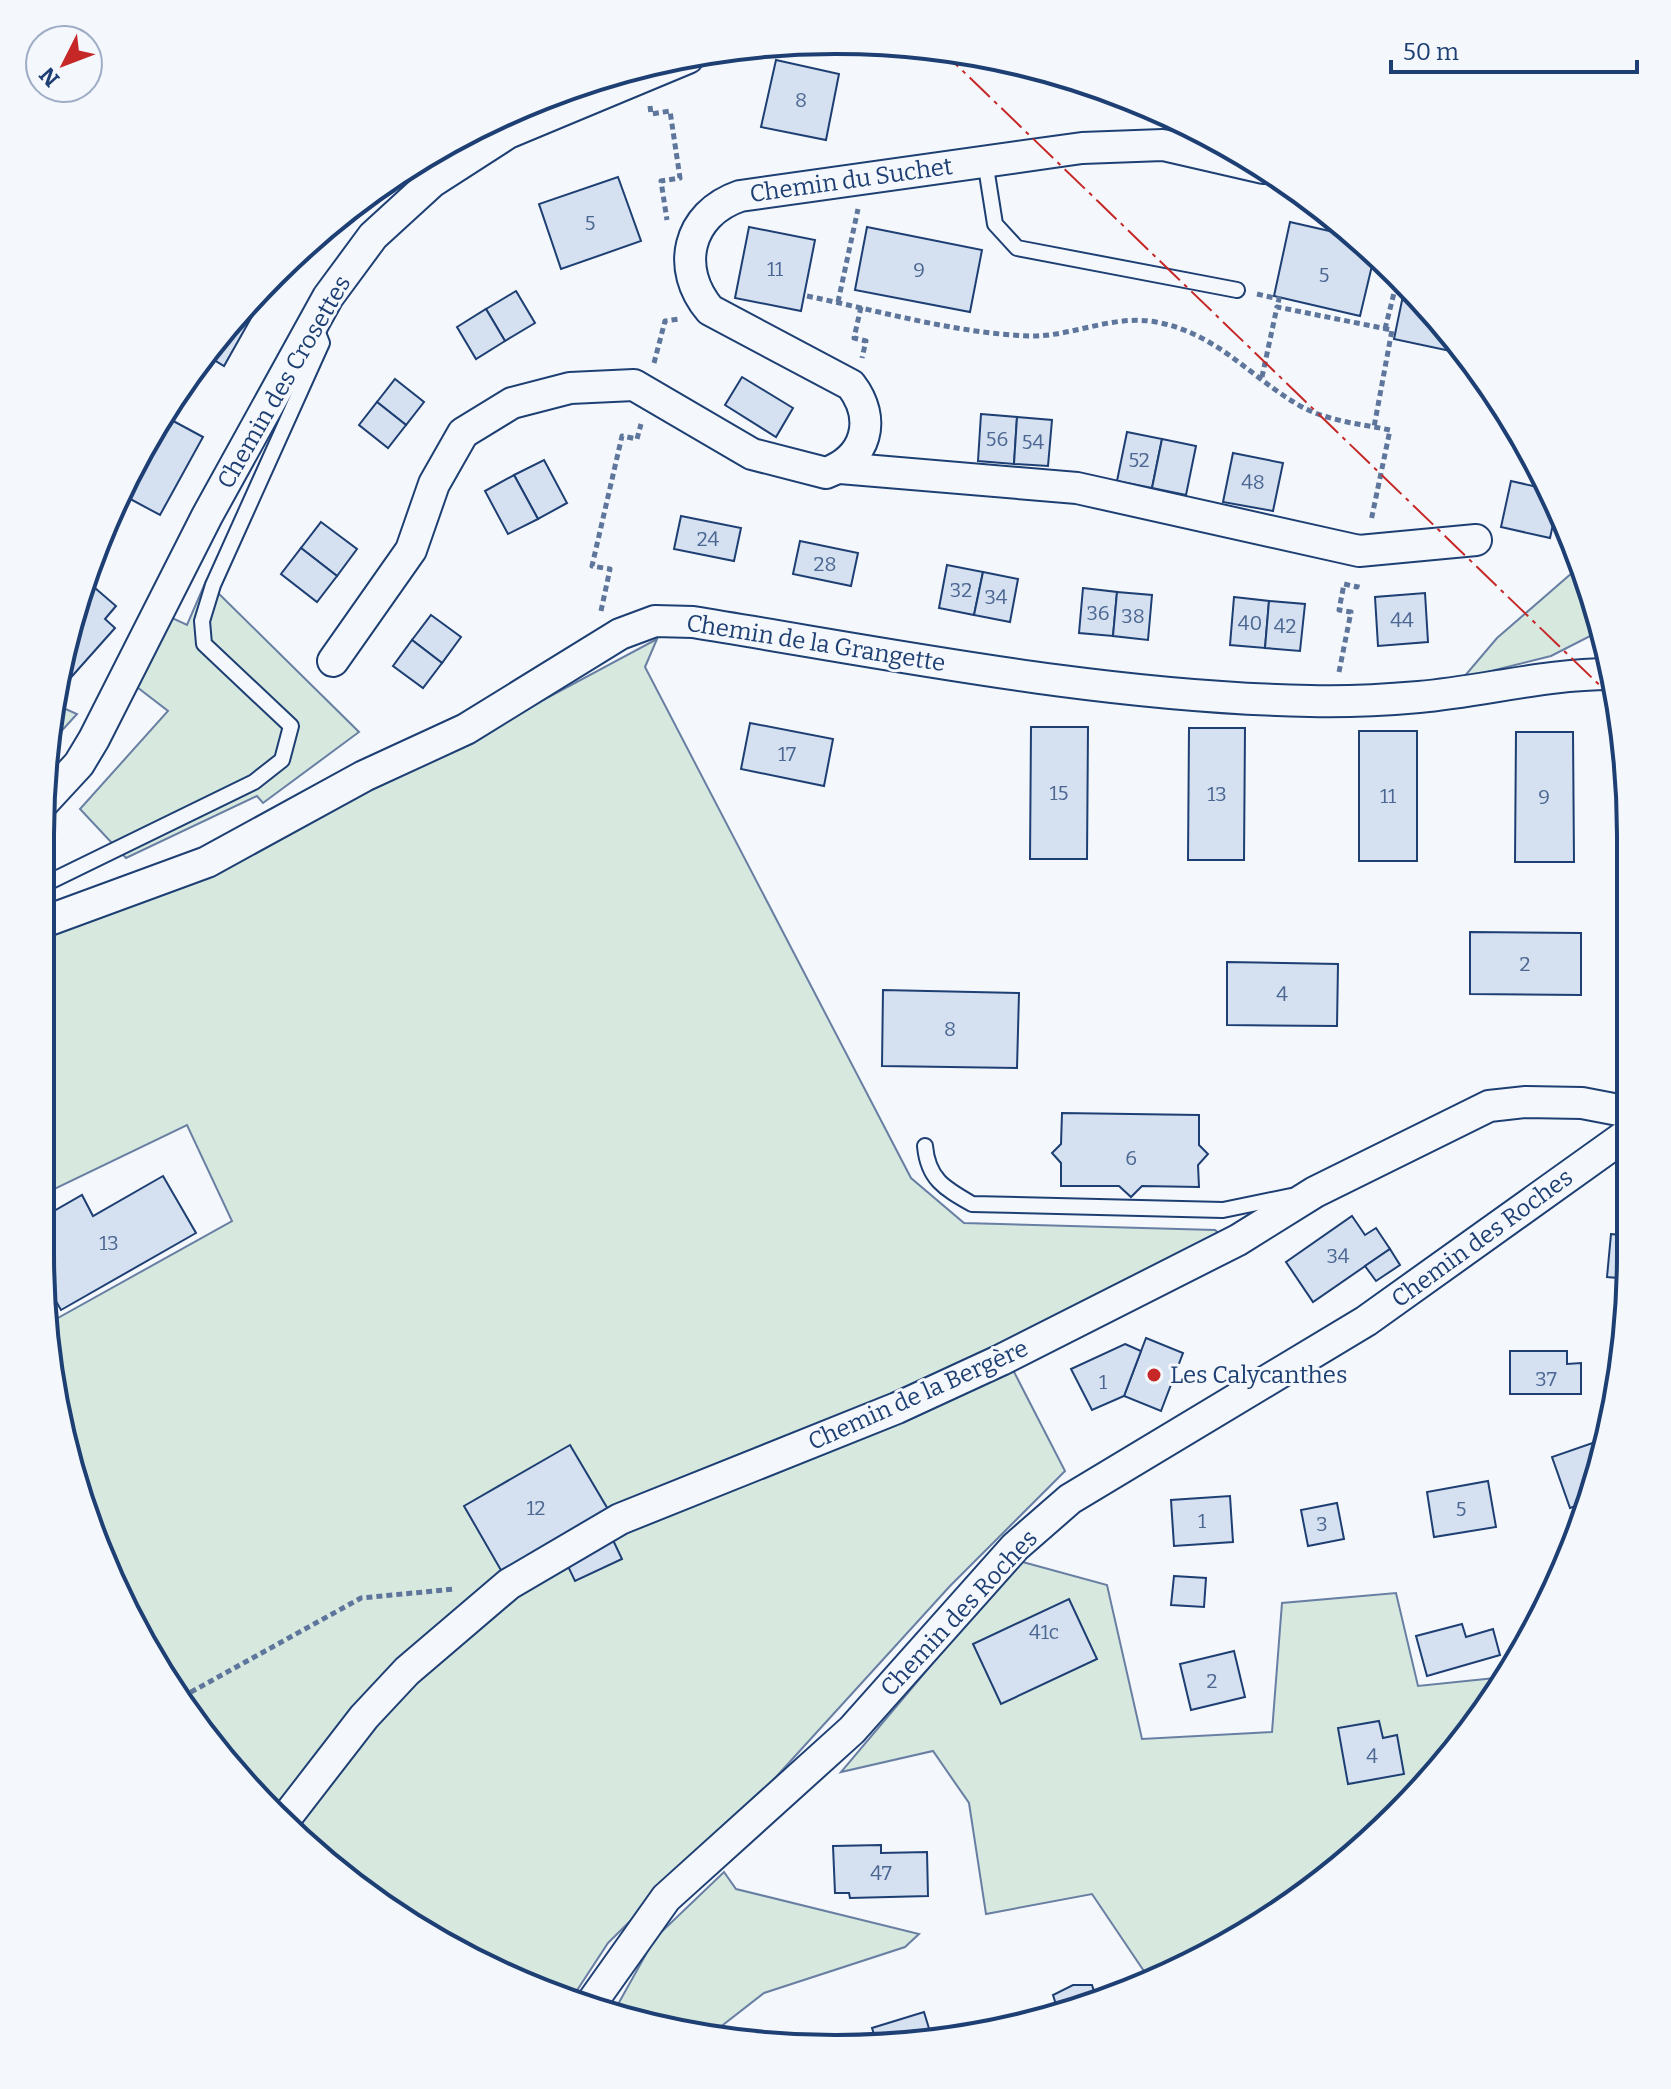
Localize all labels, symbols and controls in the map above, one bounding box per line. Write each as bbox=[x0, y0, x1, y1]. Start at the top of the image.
north arrow bbox=[24, 24, 104, 104]
scale bar bbox=[1391, 24, 1637, 74]
text: 50 m bbox=[1403, 38, 1459, 66]
text: N bbox=[34, 62, 65, 92]
house number: 8 bbox=[795, 88, 807, 112]
street label: Chemin du Suchet bbox=[748, 152, 954, 208]
house number: 5 bbox=[585, 211, 595, 235]
house number: 11 bbox=[767, 257, 783, 281]
house number: 9 bbox=[913, 258, 925, 282]
house number: 5 bbox=[1319, 263, 1329, 287]
street label: Chemin des Crosettes bbox=[212, 270, 356, 494]
house number: 56 bbox=[986, 427, 1008, 451]
house number: 54 bbox=[1022, 430, 1044, 454]
house number: 52 bbox=[1128, 448, 1150, 472]
house number: 48 bbox=[1241, 470, 1265, 494]
house number: 24 bbox=[697, 527, 720, 551]
house number: 28 bbox=[814, 552, 836, 576]
house number: 32 bbox=[950, 578, 972, 602]
house number: 34 bbox=[984, 585, 1008, 609]
house number: 36 bbox=[1086, 601, 1110, 625]
house number: 38 bbox=[1121, 604, 1145, 628]
house number: 44 bbox=[1390, 608, 1414, 632]
street label: Chemin de la Grangette bbox=[684, 609, 948, 677]
house number: 40 bbox=[1238, 611, 1262, 635]
house number: 42 bbox=[1274, 614, 1296, 638]
house number: 17 bbox=[778, 742, 796, 766]
house number: 15 bbox=[1050, 781, 1068, 805]
house number: 13 bbox=[1207, 782, 1227, 806]
house number: 11 bbox=[1380, 784, 1396, 808]
house number: 9 bbox=[1538, 785, 1550, 809]
house number: 2 bbox=[1520, 952, 1530, 976]
house number: 4 bbox=[1276, 982, 1288, 1006]
house number: 8 bbox=[944, 1017, 956, 1041]
house number: 6 bbox=[1125, 1146, 1137, 1170]
street label: Chemin des Roches bbox=[1386, 1163, 1578, 1313]
house number: 13 bbox=[99, 1231, 119, 1255]
house number: 34 bbox=[1326, 1244, 1350, 1268]
street label: Chemin de la Bergère bbox=[804, 1334, 1032, 1456]
place label: Les Calycanthes bbox=[1170, 1361, 1347, 1389]
marker: Les Calycanthes bbox=[1145, 1366, 1163, 1384]
house number: 37 bbox=[1535, 1367, 1557, 1391]
house number: 1 bbox=[1099, 1370, 1107, 1394]
house number: 12 bbox=[527, 1496, 546, 1520]
house number: 5 bbox=[1456, 1497, 1466, 1521]
house number: 1 bbox=[1198, 1509, 1206, 1533]
house number: 3 bbox=[1316, 1512, 1328, 1536]
street label: Chemin des Roches bbox=[875, 1524, 1043, 1702]
house number: 41c bbox=[1029, 1620, 1059, 1644]
house number: 2 bbox=[1207, 1669, 1217, 1693]
house number: 4 bbox=[1366, 1744, 1378, 1768]
house number: 47 bbox=[870, 1861, 892, 1885]

